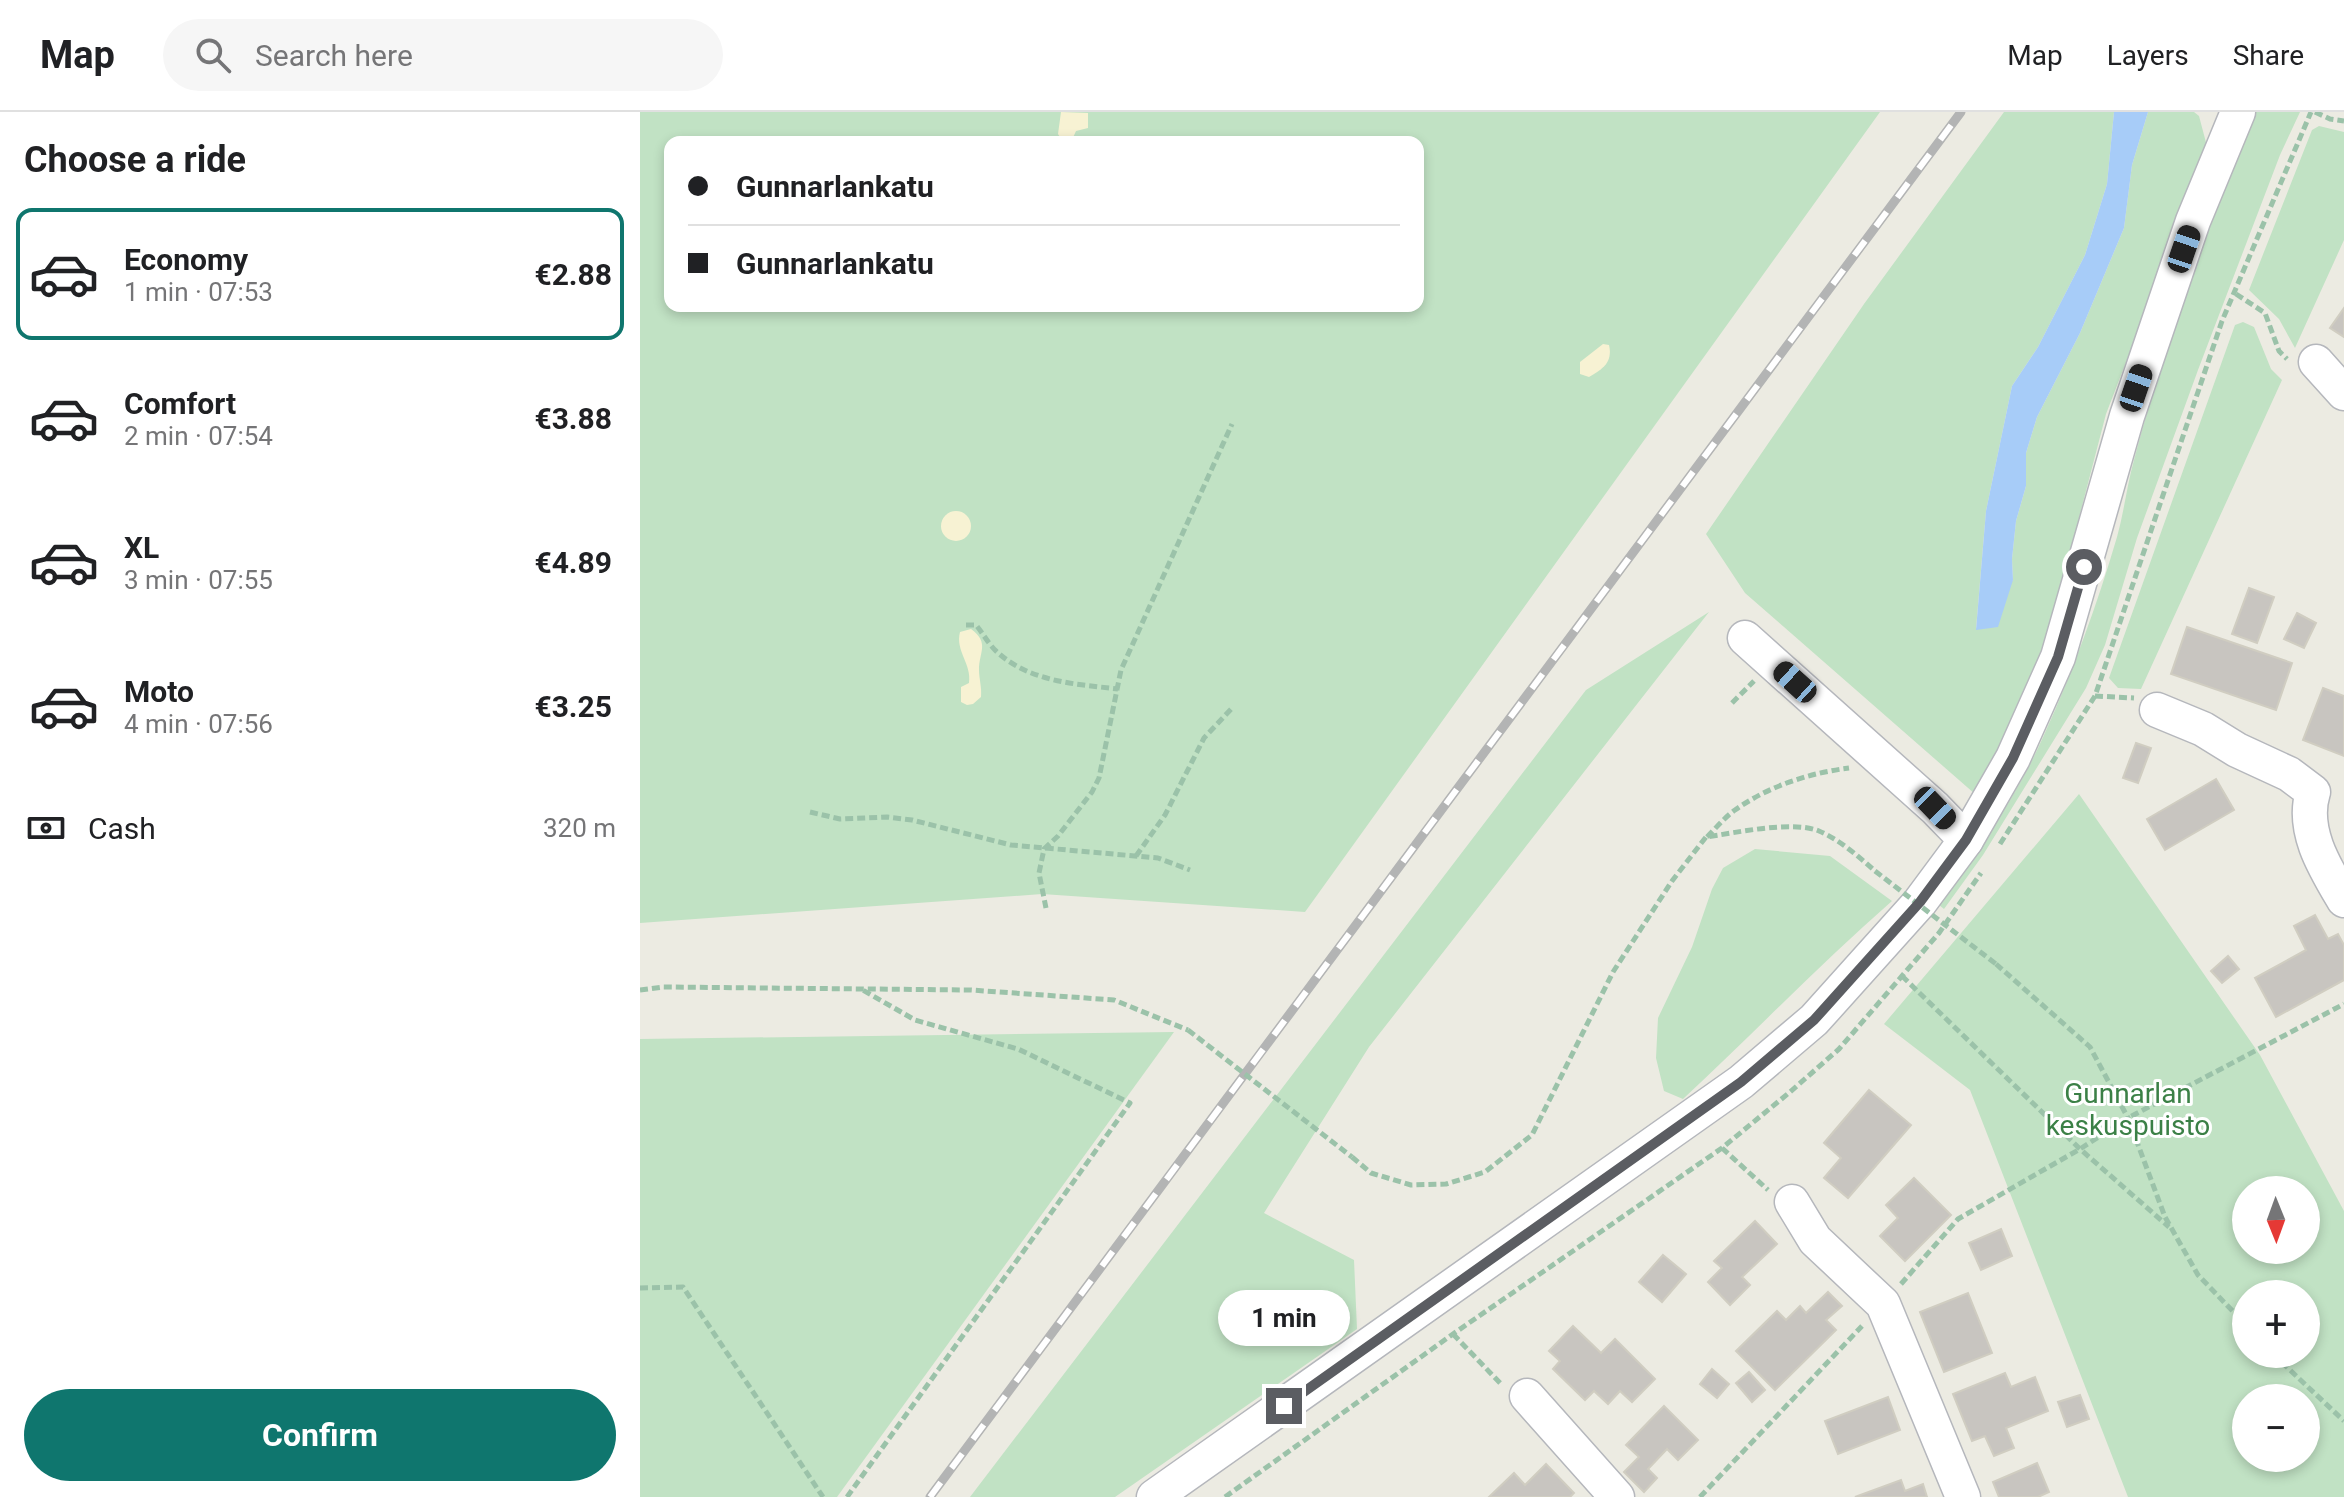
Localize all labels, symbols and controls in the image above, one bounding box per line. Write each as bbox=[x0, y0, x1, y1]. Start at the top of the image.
search box bbox=[163, 19, 723, 91]
text: Map bbox=[40, 33, 115, 77]
icon: search bbox=[191, 33, 235, 77]
text: Search here bbox=[255, 38, 413, 73]
text: Map bbox=[2007, 39, 2063, 72]
text: Layers bbox=[2107, 39, 2189, 72]
text: Share bbox=[2233, 39, 2304, 72]
text: Choose a ride bbox=[24, 139, 246, 181]
text: Gunnarlankatu bbox=[736, 169, 934, 204]
car bbox=[2165, 222, 2203, 276]
icon: car bbox=[28, 238, 100, 310]
text: Economy bbox=[124, 242, 248, 277]
text: Gunnarlankatu bbox=[736, 246, 934, 281]
text: €2.88 bbox=[534, 257, 612, 292]
text: 1 min · 07:53 bbox=[124, 277, 273, 307]
car bbox=[2117, 361, 2155, 415]
icon: car bbox=[28, 382, 100, 454]
text: Comfort bbox=[124, 386, 236, 421]
text: €3.88 bbox=[534, 401, 612, 436]
text: 2 min · 07:54 bbox=[124, 421, 273, 451]
icon: car bbox=[28, 526, 100, 598]
text: XL bbox=[124, 530, 159, 565]
text: €4.89 bbox=[534, 545, 612, 580]
route start bbox=[2066, 549, 2102, 585]
text: 3 min · 07:55 bbox=[124, 565, 273, 595]
car bbox=[1769, 657, 1821, 707]
icon: car bbox=[28, 670, 100, 742]
text: Moto bbox=[124, 674, 194, 709]
text: €3.25 bbox=[534, 689, 612, 724]
text: 4 min · 07:56 bbox=[124, 709, 273, 739]
car bbox=[1910, 782, 1960, 834]
icon: cash bbox=[24, 806, 68, 850]
text: Cash bbox=[88, 811, 156, 846]
text: 320 m bbox=[543, 813, 616, 843]
park label: Gunnarlan keskuspuisto bbox=[2046, 1077, 2210, 1142]
north arrow bbox=[2232, 1176, 2320, 1264]
map controls bbox=[2232, 1176, 2320, 1472]
button: + bbox=[2232, 1280, 2320, 1368]
callout: 1 min bbox=[1218, 1290, 1350, 1346]
text: 1 min bbox=[1251, 1303, 1317, 1333]
button: − bbox=[2232, 1384, 2320, 1472]
route end bbox=[1266, 1388, 1302, 1424]
button: Confirm bbox=[24, 1389, 616, 1481]

